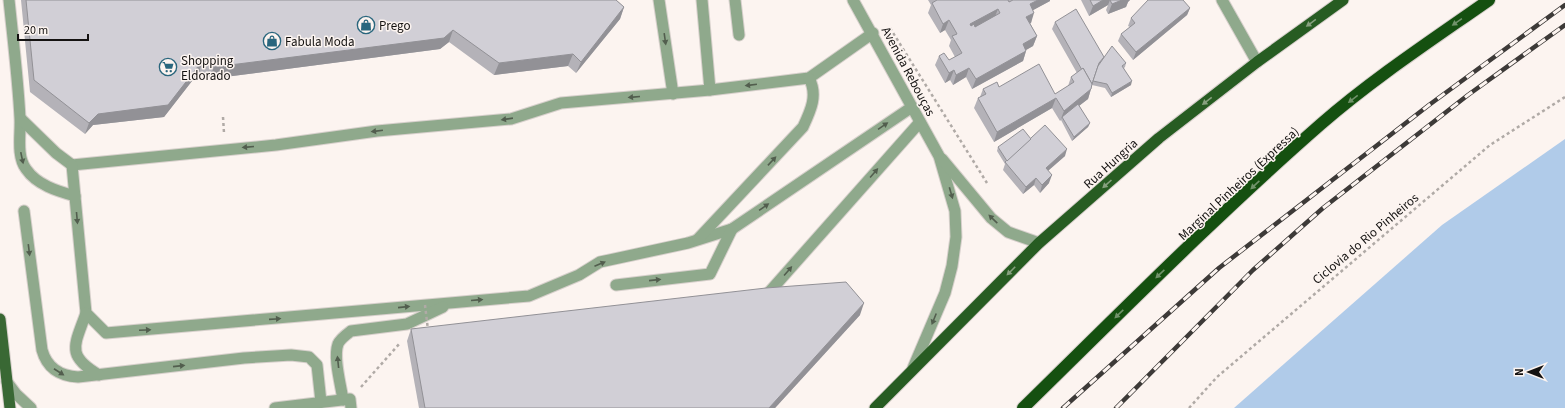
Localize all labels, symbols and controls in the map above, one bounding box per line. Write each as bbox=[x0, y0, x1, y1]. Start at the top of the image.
shop icon: Prego bbox=[356, 15, 376, 35]
scale bar bbox=[18, 16, 88, 42]
place label: Prego bbox=[379, 17, 410, 35]
one-way arrow bbox=[1452, 18, 1463, 26]
one-way arrow bbox=[1306, 19, 1316, 27]
text: 20 m bbox=[24, 22, 48, 39]
street label: Avenida Rebouças bbox=[877, 24, 940, 120]
shop icon: Fabula Moda bbox=[262, 31, 282, 51]
place label: Fabula Moda bbox=[285, 33, 355, 51]
one-way arrow bbox=[662, 33, 668, 45]
place label: Shopping Eldorado bbox=[181, 52, 234, 85]
supermarket icon: Shopping Eldorado bbox=[158, 57, 178, 77]
one-way arrow bbox=[745, 82, 757, 88]
one-way arrow bbox=[628, 94, 640, 101]
one-way arrow bbox=[1347, 95, 1358, 104]
one-way arrow bbox=[1202, 96, 1213, 105]
one-way arrow bbox=[501, 116, 513, 122]
one-way arrow bbox=[878, 122, 888, 130]
street label: Marginal Pinheiros (Expressa) bbox=[1174, 123, 1303, 245]
one-way arrow bbox=[371, 128, 383, 134]
street label: Rua Hungria bbox=[1080, 135, 1142, 193]
one-way arrow bbox=[242, 144, 254, 150]
one-way arrow bbox=[20, 152, 26, 164]
one-way arrow bbox=[767, 156, 777, 166]
one-way arrow bbox=[869, 169, 878, 178]
one-way arrow bbox=[1103, 179, 1112, 188]
one-way arrow bbox=[1250, 180, 1260, 190]
one-way arrow bbox=[948, 187, 954, 199]
street label: Ciclovia do Rio Pinheiros bbox=[1309, 189, 1423, 289]
one-way arrow bbox=[759, 203, 769, 211]
one-way arrow bbox=[74, 212, 81, 224]
one-way arrow bbox=[988, 214, 998, 224]
one-way arrow bbox=[26, 244, 32, 256]
one-way arrow bbox=[594, 260, 606, 267]
one-way arrow bbox=[783, 266, 793, 276]
one-way arrow bbox=[1006, 266, 1016, 276]
one-way arrow bbox=[1155, 269, 1165, 279]
one-way arrow bbox=[649, 277, 661, 284]
one-way arrow bbox=[471, 297, 483, 304]
one-way arrow bbox=[398, 304, 410, 310]
one-way arrow bbox=[1114, 309, 1124, 319]
one-way arrow bbox=[931, 314, 937, 326]
one-way arrow bbox=[269, 316, 281, 323]
one-way arrow bbox=[139, 327, 152, 333]
north arrow bbox=[1509, 352, 1549, 392]
one-way arrow bbox=[334, 355, 341, 368]
one-way arrow bbox=[173, 362, 185, 369]
one-way arrow bbox=[54, 368, 64, 376]
text: N bbox=[1512, 368, 1527, 376]

